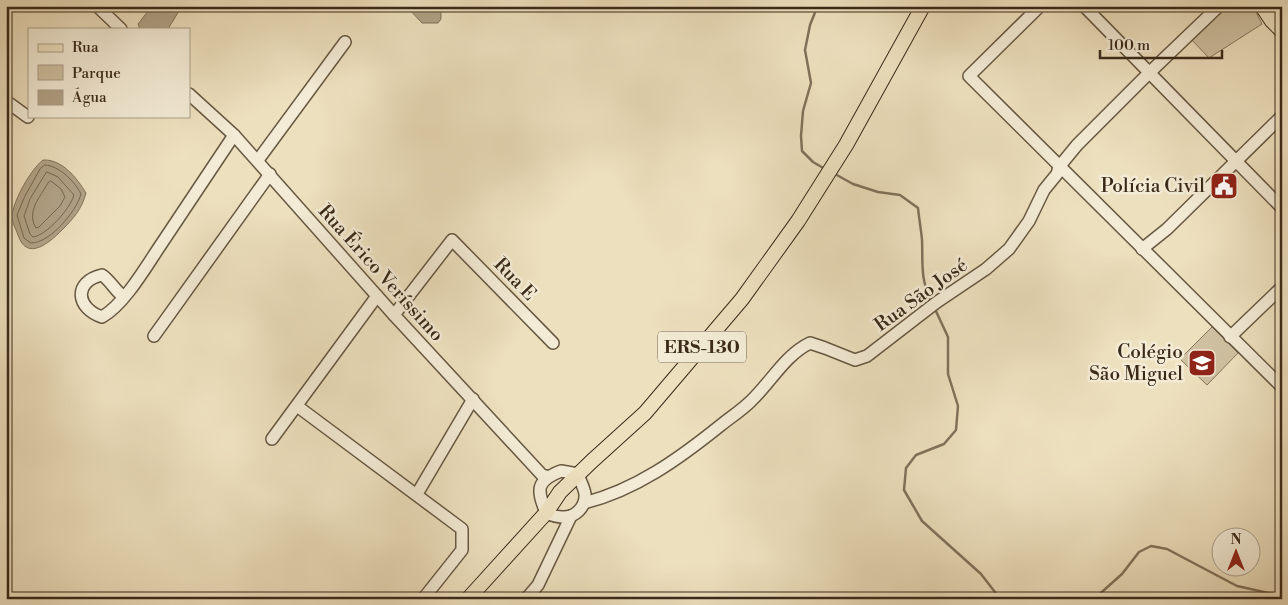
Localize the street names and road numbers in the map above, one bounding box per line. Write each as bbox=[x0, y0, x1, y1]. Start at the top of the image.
street label: Rua Érico Veríssimo bbox=[313, 199, 450, 347]
street label: Rua E bbox=[489, 252, 541, 306]
street label: Rua São José bbox=[870, 253, 972, 337]
road number: ERS-130 bbox=[658, 332, 746, 362]

